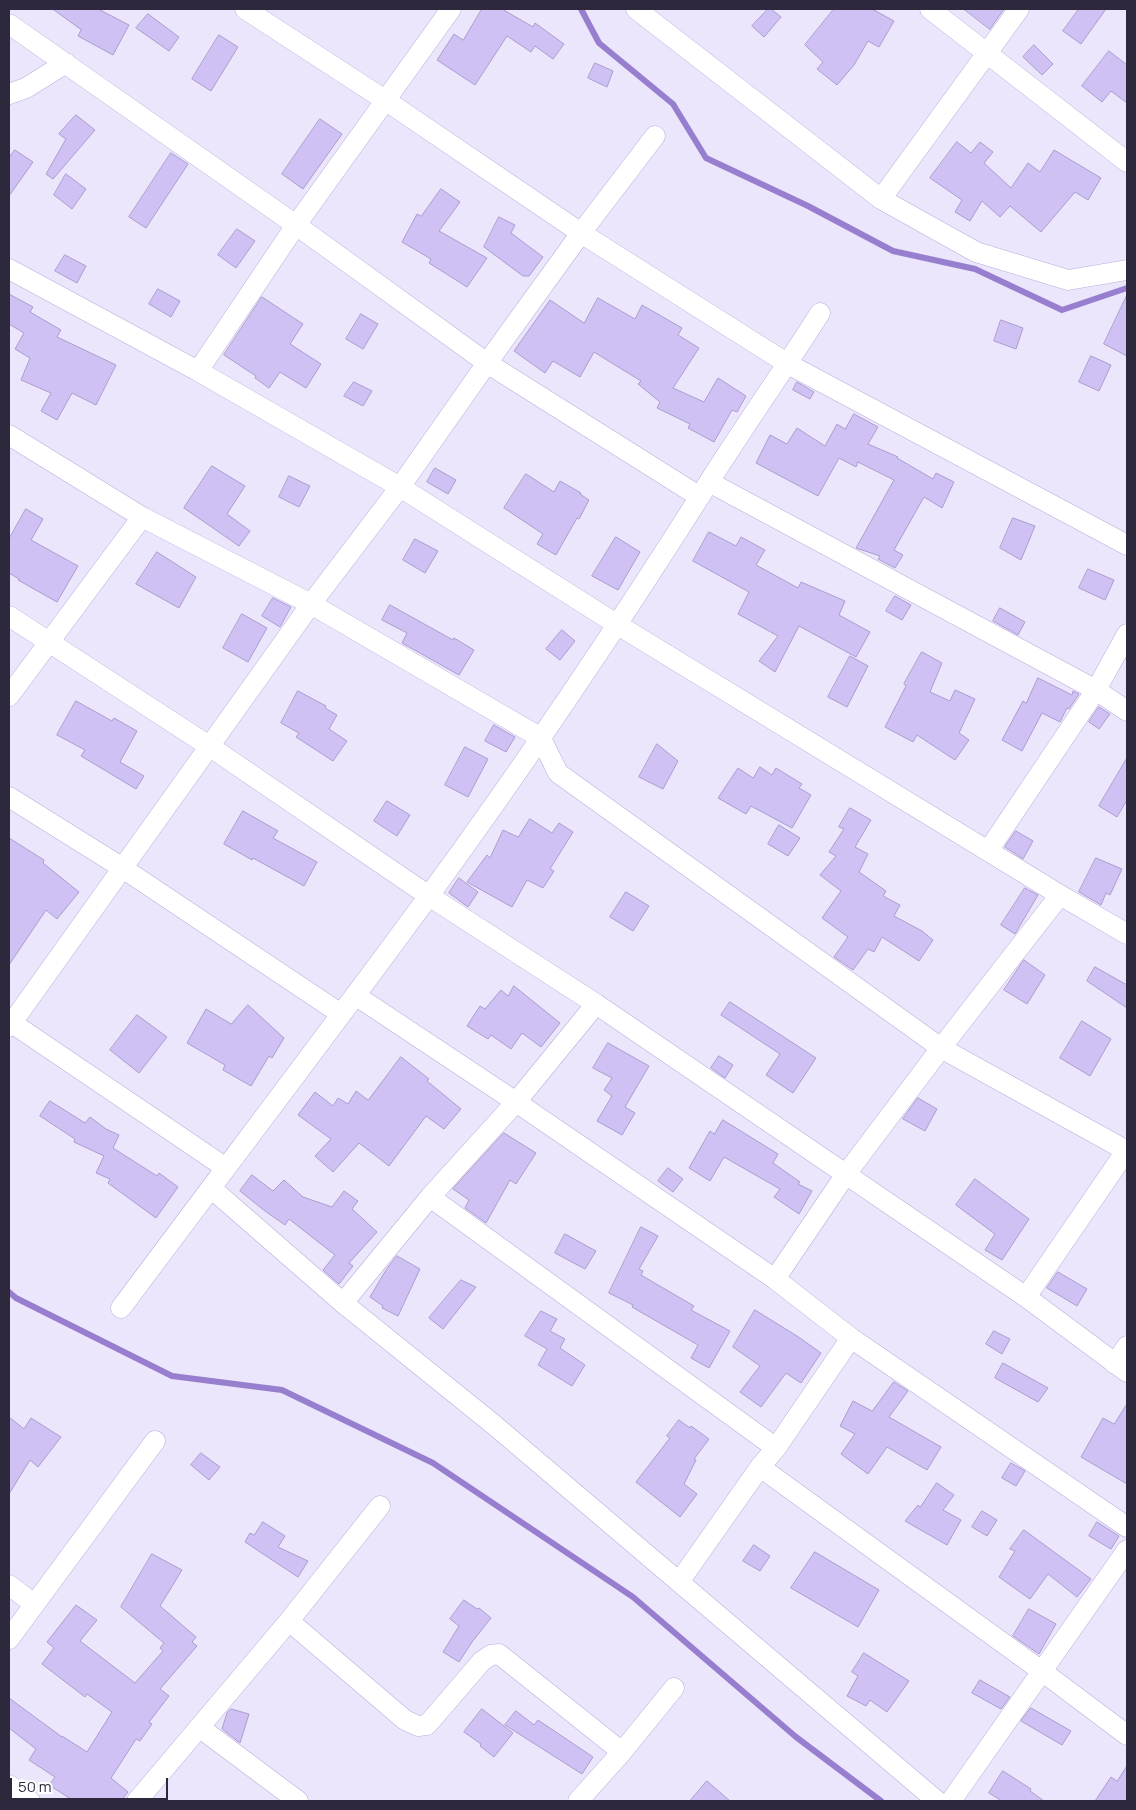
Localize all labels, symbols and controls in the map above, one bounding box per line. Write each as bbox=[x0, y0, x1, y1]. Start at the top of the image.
scale bar bbox=[12, 1768, 170, 1800]
text: 50 m bbox=[18, 1776, 52, 1797]

